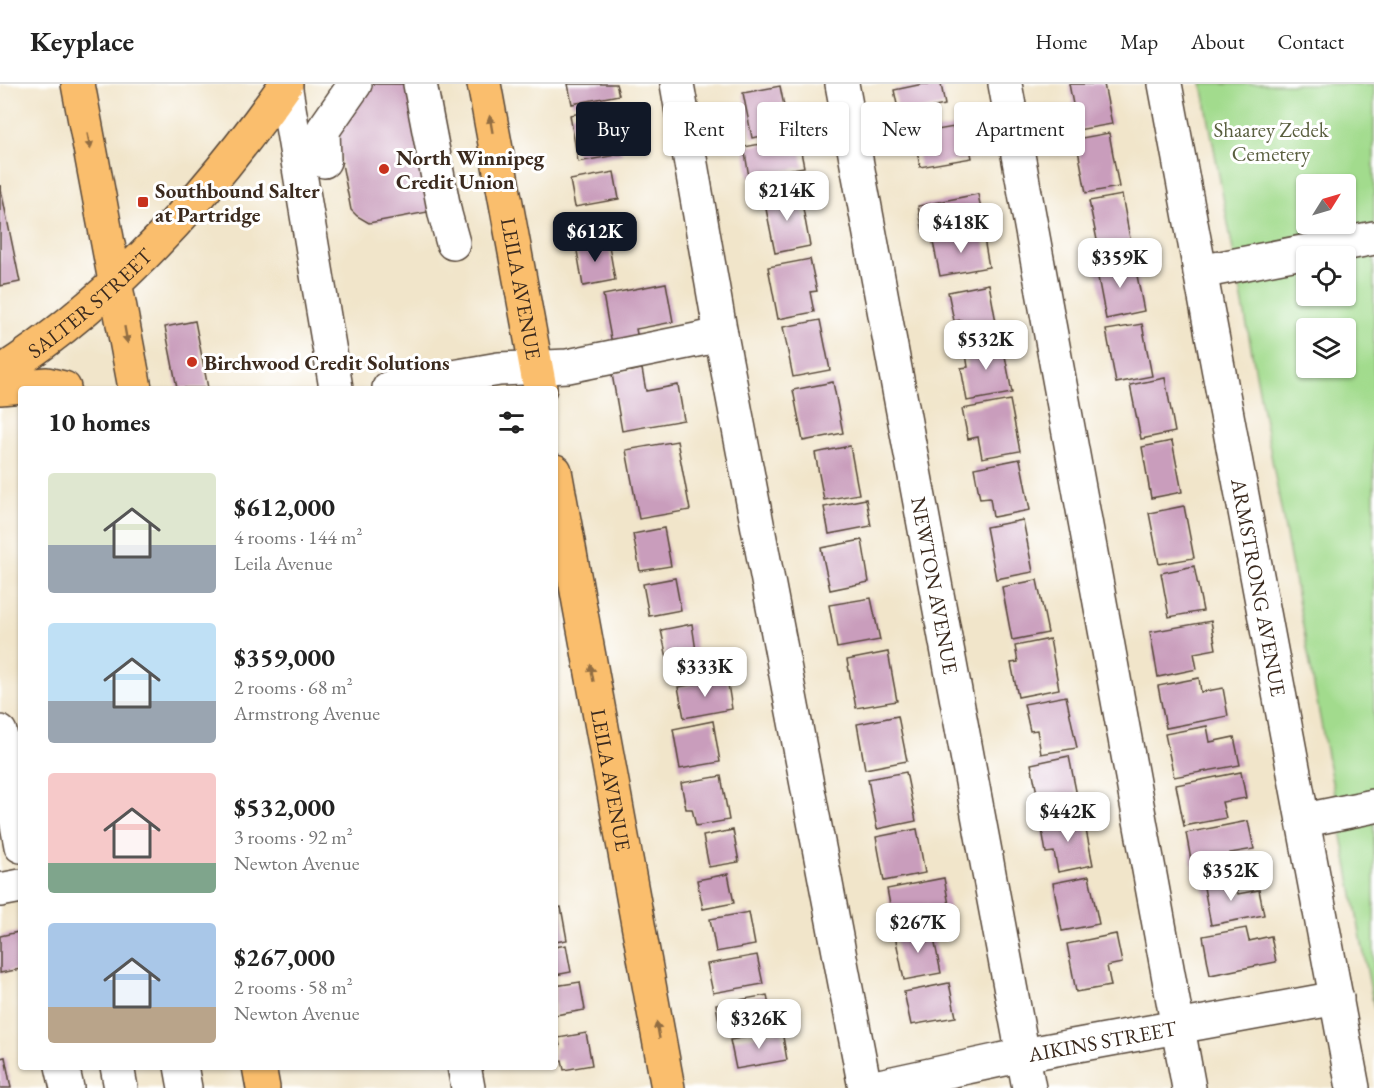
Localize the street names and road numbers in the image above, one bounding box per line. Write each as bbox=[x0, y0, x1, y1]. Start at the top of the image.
street label: LEILA AVENUE bbox=[495, 215, 548, 362]
street label: SALTER STREET bbox=[22, 241, 158, 364]
street label: ARMSTRONG AVENUE bbox=[1225, 475, 1293, 699]
street label: NEWTON AVENUE bbox=[906, 494, 965, 676]
street label: LEILA AVENUE bbox=[585, 707, 638, 853]
street label: AIKINS STREET bbox=[1025, 1014, 1179, 1068]

